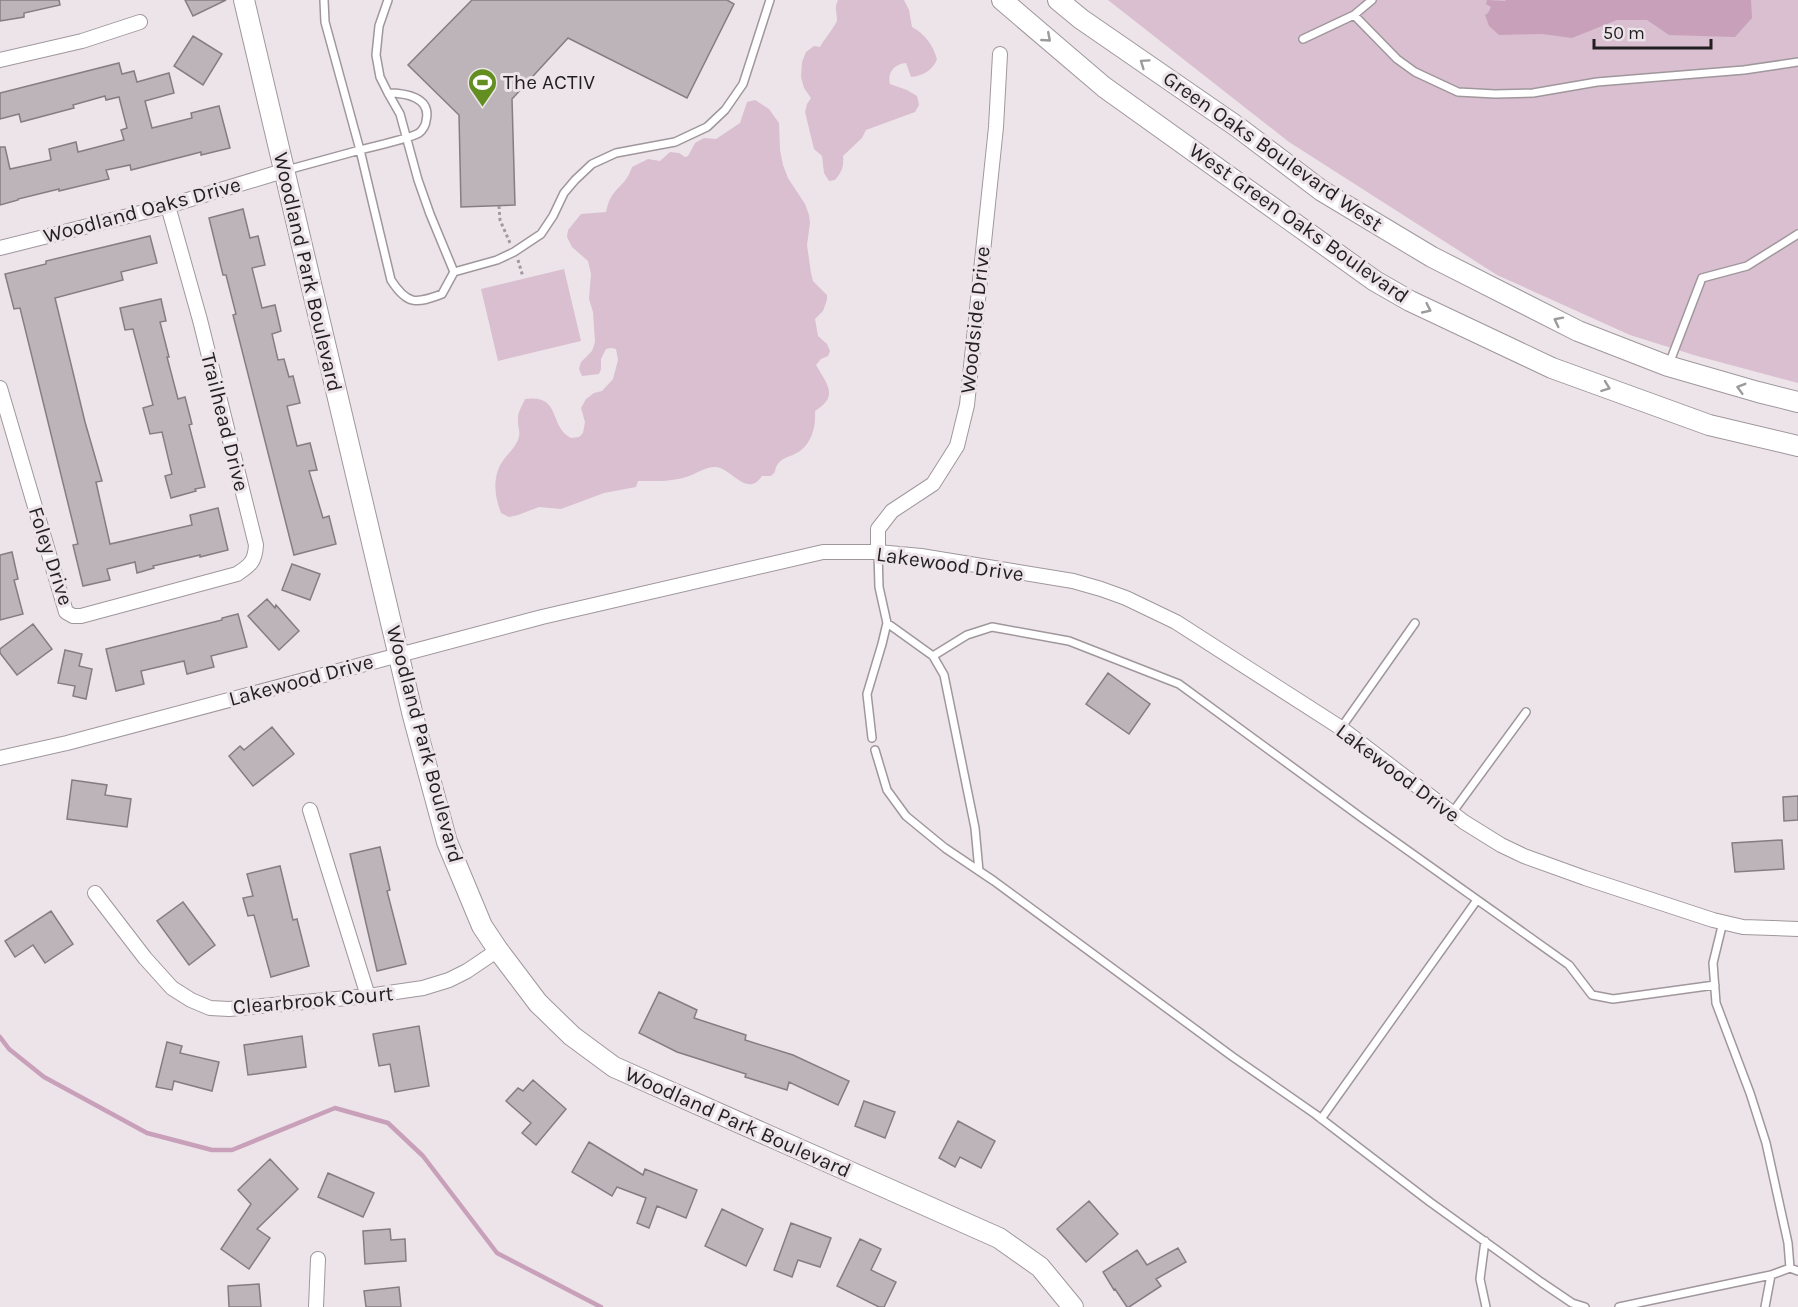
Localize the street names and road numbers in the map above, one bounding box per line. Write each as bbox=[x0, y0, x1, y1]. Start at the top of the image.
street label: Green Oaks Boulevard West bbox=[1159, 66, 1387, 236]
street label: West Green Oaks Boulevard bbox=[1185, 138, 1413, 308]
street label: Woodland Park Boulevard bbox=[269, 150, 347, 394]
street label: Woodland Oaks Drive bbox=[41, 172, 243, 248]
street label: Woodside Drive bbox=[955, 245, 995, 395]
street label: Trailhead Drive bbox=[196, 350, 254, 494]
street label: Foley Drive bbox=[24, 504, 78, 608]
street label: Lakewood Drive bbox=[875, 542, 1025, 586]
street label: Woodland Park Boulevard bbox=[382, 623, 468, 865]
street label: Lakewood Drive bbox=[226, 649, 376, 711]
street label: Lakewood Drive bbox=[1331, 719, 1465, 827]
street label: Clearbrook Court bbox=[232, 981, 394, 1019]
street label: Woodland Park Boulevard bbox=[621, 1061, 855, 1183]

